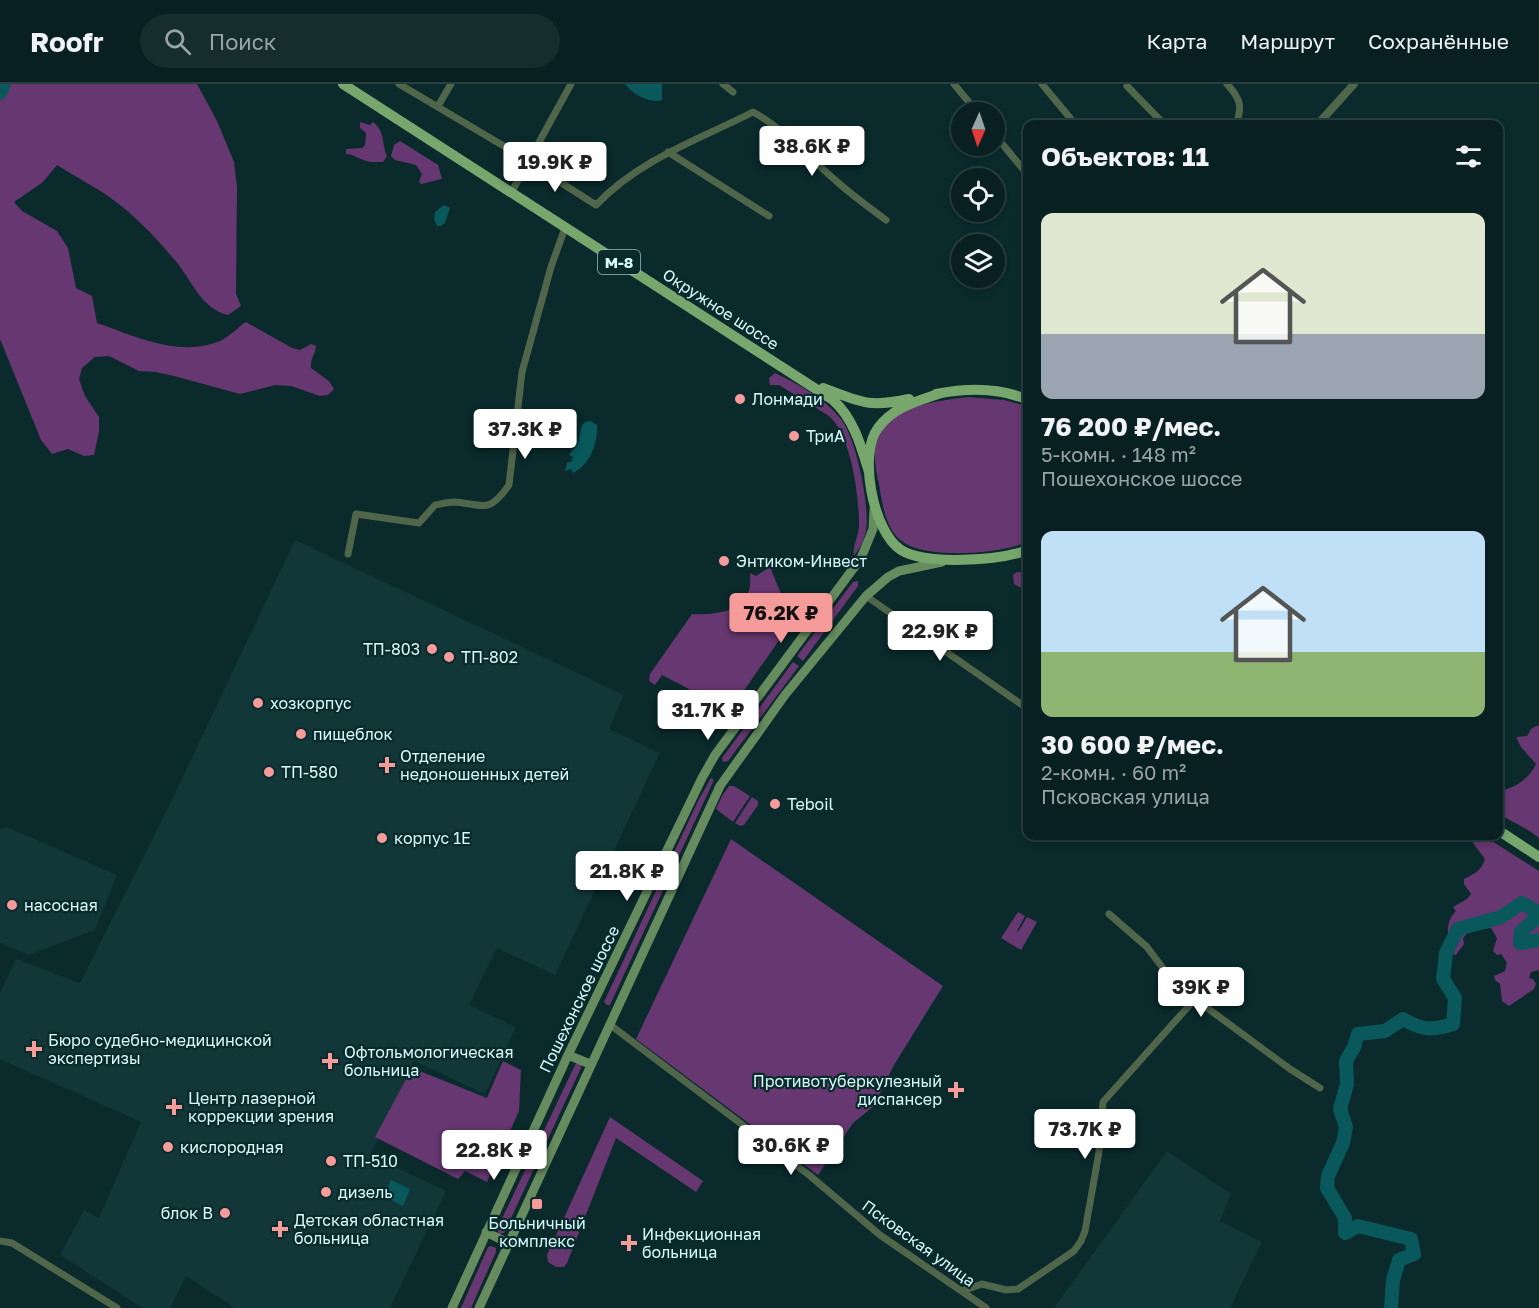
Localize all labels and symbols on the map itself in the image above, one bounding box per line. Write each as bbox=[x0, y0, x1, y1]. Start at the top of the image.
north arrow bbox=[951, 102, 1005, 156]
pin: 38.6K ₽ bbox=[757, 126, 867, 177]
pin: 19.9K ₽ bbox=[500, 142, 610, 193]
road number: М-8 bbox=[598, 250, 640, 274]
street label: Окружное шоссе bbox=[659, 264, 783, 354]
place label: Лонмади bbox=[752, 389, 823, 409]
marker: Лонмади bbox=[733, 392, 747, 406]
pin: 37.3K ₽ bbox=[470, 409, 580, 460]
place label: ТриА bbox=[806, 426, 845, 446]
marker: ТриА bbox=[787, 429, 801, 443]
place label: Энтиком-Инвест bbox=[736, 551, 867, 571]
marker: Энтиком-Инвест bbox=[717, 554, 731, 568]
pin: 76.2K ₽ bbox=[726, 593, 836, 644]
pin: 22.9K ₽ bbox=[885, 611, 995, 662]
place label: ТП-803 bbox=[363, 639, 420, 659]
marker: ТП-803 bbox=[425, 642, 439, 656]
place label: ТП-802 bbox=[461, 647, 518, 667]
marker: ТП-802 bbox=[442, 650, 456, 664]
pin: 31.7K ₽ bbox=[653, 690, 763, 741]
place label: хозкорпус bbox=[270, 693, 352, 713]
marker: хозкорпус bbox=[251, 696, 265, 710]
place label: пищеблок bbox=[313, 724, 393, 744]
marker: пищеблок bbox=[294, 727, 308, 741]
place label: Отделение недоношенных детей bbox=[400, 746, 569, 784]
marker: Отделение недоношенных детей bbox=[378, 756, 396, 774]
place label: ТП-580 bbox=[281, 762, 338, 782]
marker: ТП-580 bbox=[262, 765, 276, 779]
place label: Teboil bbox=[787, 794, 834, 814]
marker: Teboil bbox=[768, 797, 782, 811]
place label: корпус 1Е bbox=[394, 828, 471, 848]
marker: корпус 1Е bbox=[375, 831, 389, 845]
pin: 21.8K ₽ bbox=[572, 851, 682, 902]
place label: насосная bbox=[24, 895, 98, 915]
marker: насосная bbox=[5, 898, 19, 912]
street label: Пошехонское шоссе bbox=[535, 922, 623, 1076]
pin: 39K ₽ bbox=[1159, 967, 1243, 1018]
place label: Бюро судебно-медицинской экспертизы bbox=[48, 1030, 272, 1068]
marker: Бюро судебно-медицинской экспертизы bbox=[25, 1040, 43, 1058]
place label: Офтольмологическая больница bbox=[344, 1042, 514, 1080]
marker: Офтольмологическая больница bbox=[321, 1052, 339, 1070]
place label: Противотуберкулезный диспансер bbox=[753, 1071, 942, 1109]
marker: Противотуберкулезный диспансер bbox=[947, 1081, 965, 1099]
place label: Центр лазерной коррекции зрения bbox=[188, 1088, 334, 1126]
marker: Центр лазерной коррекции зрения bbox=[165, 1098, 183, 1116]
pin: 73.7K ₽ bbox=[1030, 1109, 1140, 1160]
pin: 30.6K ₽ bbox=[736, 1125, 846, 1176]
pin: 22.8K ₽ bbox=[439, 1130, 549, 1181]
place label: кислородная bbox=[180, 1137, 284, 1157]
marker: кислородная bbox=[161, 1140, 175, 1154]
place label: ТП-510 bbox=[343, 1151, 398, 1171]
marker: ТП-510 bbox=[324, 1154, 338, 1168]
place label: дизель bbox=[338, 1182, 393, 1202]
marker: дизель bbox=[319, 1185, 333, 1199]
street label: Псковская улица bbox=[858, 1195, 980, 1291]
marker: Больничный комплекс bbox=[530, 1197, 544, 1211]
place label: блок В bbox=[161, 1203, 213, 1223]
marker: блок В bbox=[218, 1206, 232, 1220]
place label: Детская областная больница bbox=[294, 1210, 444, 1248]
place label: Больничный комплекс bbox=[488, 1213, 586, 1251]
marker: Детская областная больница bbox=[271, 1220, 289, 1238]
place label: Инфекционная больница bbox=[642, 1224, 761, 1262]
marker: Инфекционная больница bbox=[620, 1234, 638, 1252]

